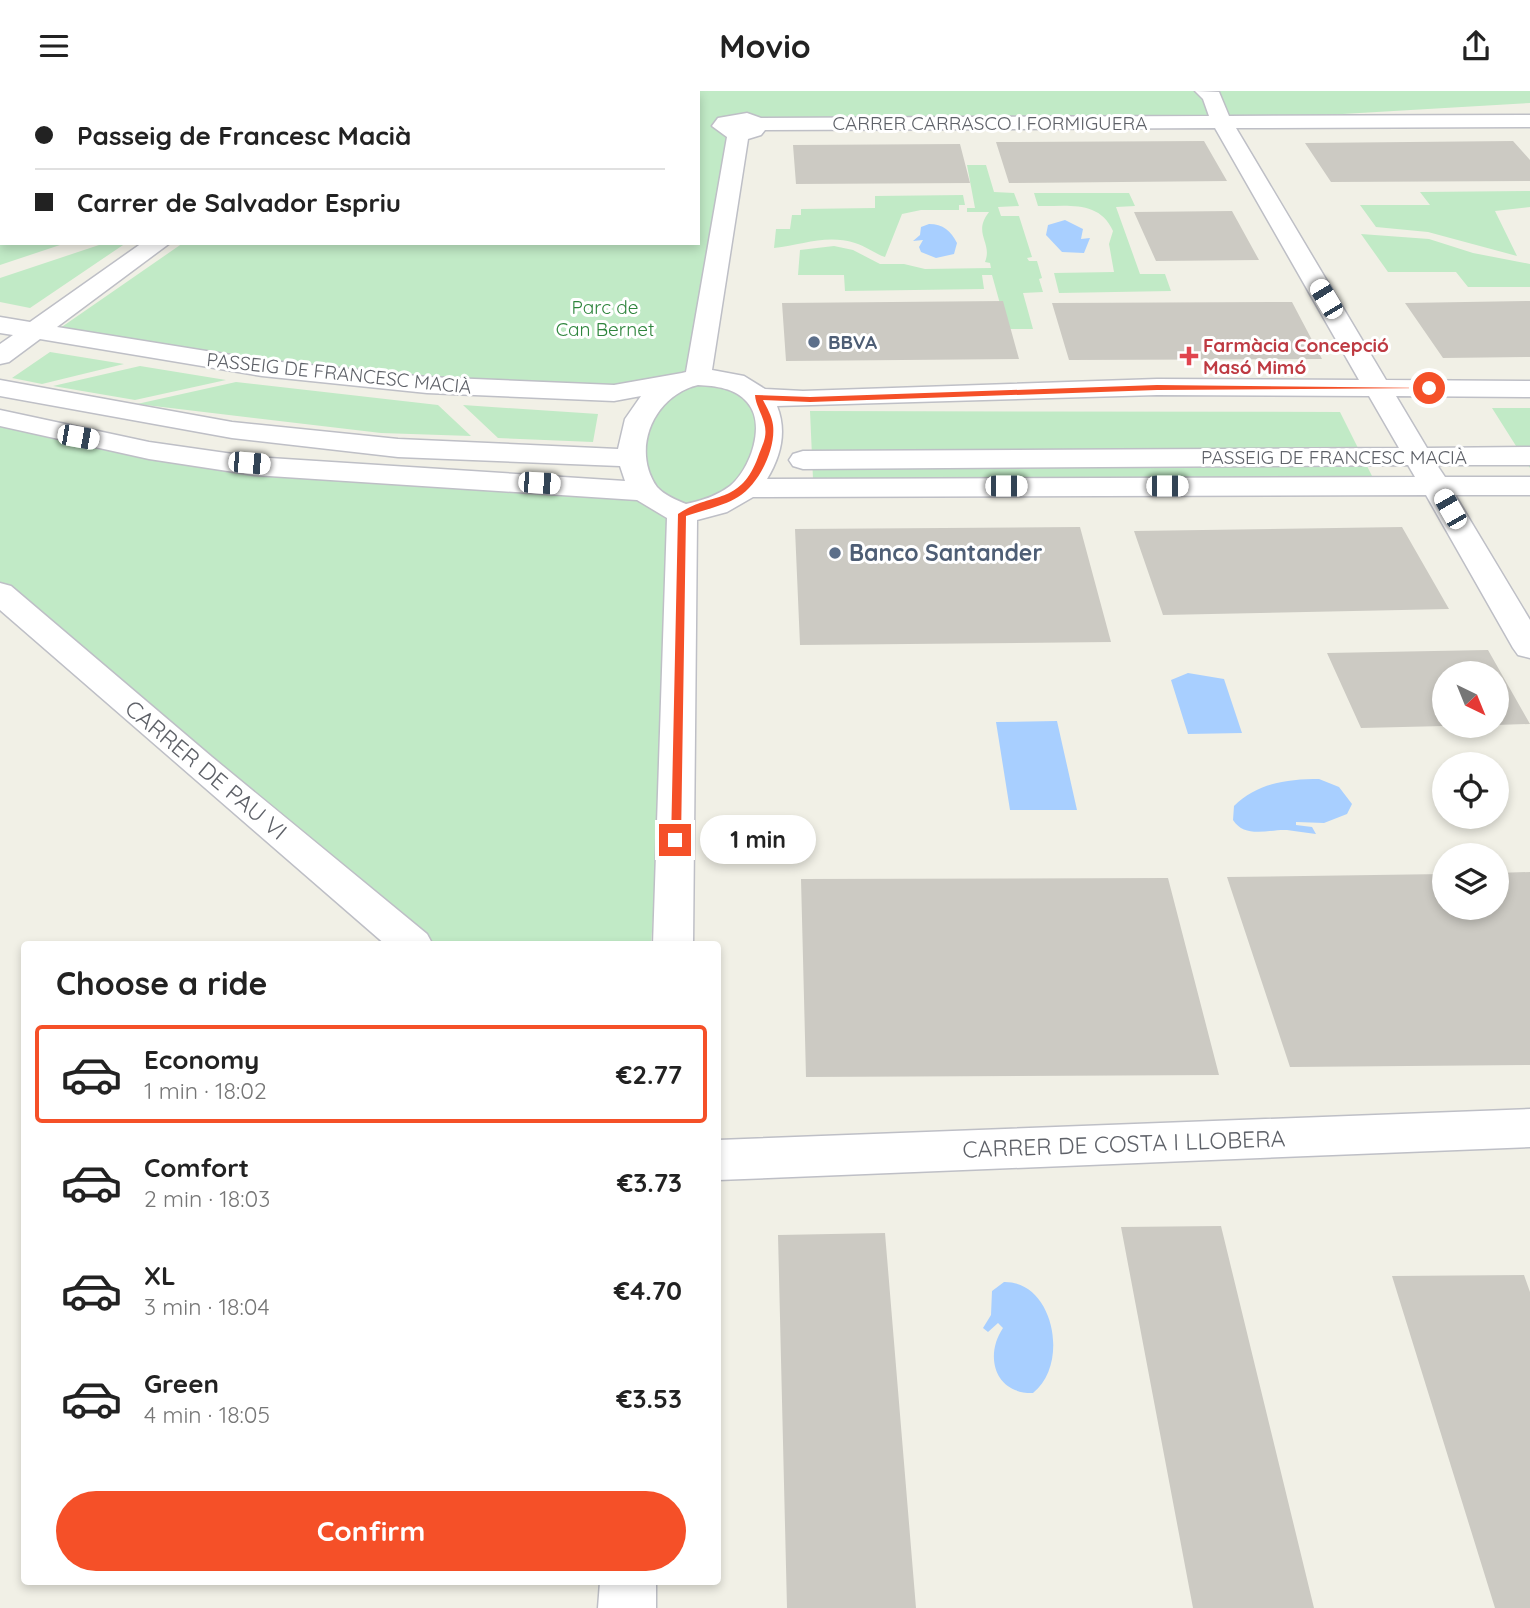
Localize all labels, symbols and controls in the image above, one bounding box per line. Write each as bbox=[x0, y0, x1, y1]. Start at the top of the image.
text: Movio bbox=[719, 26, 811, 66]
icon: menu bbox=[35, 27, 73, 65]
icon: share bbox=[1457, 27, 1495, 65]
street label: CARRER CARRASCO I FORMIGUERA bbox=[833, 111, 1147, 135]
text: Passeig de Francesc Macià bbox=[77, 119, 411, 152]
text: Carrer de Salvador Espriu bbox=[77, 186, 401, 219]
car bbox=[1307, 276, 1346, 322]
park label: Parc de Can Bernet bbox=[556, 295, 654, 341]
place label: BBVA bbox=[828, 330, 877, 354]
place label: Farmàcia Concepció Masó Mimó bbox=[1203, 333, 1389, 379]
marker: BBVA bbox=[806, 334, 822, 350]
street label: PASSEIG DE FRANCESC MACIÀ bbox=[205, 347, 473, 399]
marker: Farmàcia Concepció Masó Mimó bbox=[1181, 348, 1197, 364]
route start bbox=[1413, 372, 1445, 404]
car bbox=[56, 423, 101, 451]
street label: PASSEIG DE FRANCESC MACIÀ bbox=[1201, 445, 1467, 469]
car bbox=[228, 451, 271, 475]
car bbox=[518, 471, 561, 495]
car bbox=[986, 476, 1028, 497]
car bbox=[1147, 476, 1189, 497]
car bbox=[1431, 486, 1470, 532]
place label: Banco Santander bbox=[849, 538, 1042, 567]
marker: Banco Santander bbox=[827, 545, 843, 561]
north arrow bbox=[1432, 661, 1508, 739]
map controls bbox=[1432, 661, 1509, 920]
street label: CARRER DE PAU VI bbox=[119, 693, 293, 846]
button: locate bbox=[1432, 752, 1509, 829]
callout: 1 min bbox=[700, 815, 815, 865]
route end bbox=[659, 824, 691, 856]
text: 1 min bbox=[730, 825, 786, 854]
button: layers bbox=[1432, 843, 1509, 920]
text: Choose a ride bbox=[56, 963, 268, 1003]
icon: car bbox=[60, 1043, 123, 1106]
text: Economy bbox=[144, 1043, 259, 1076]
text: €2.77 bbox=[616, 1058, 682, 1091]
text: 1 min · 18:02 bbox=[144, 1076, 267, 1105]
street label: CARRER DE COSTA I LLOBERA bbox=[962, 1123, 1286, 1164]
icon: car bbox=[60, 1151, 123, 1214]
text: Comfort bbox=[144, 1151, 249, 1184]
text: €3.73 bbox=[617, 1166, 682, 1199]
text: 2 min · 18:03 bbox=[144, 1184, 270, 1213]
icon: car bbox=[60, 1259, 123, 1322]
text: XL bbox=[144, 1259, 176, 1292]
text: €4.70 bbox=[614, 1274, 682, 1307]
text: 3 min · 18:04 bbox=[144, 1292, 270, 1321]
icon: car bbox=[60, 1367, 123, 1430]
text: Green bbox=[144, 1367, 219, 1400]
text: €3.53 bbox=[616, 1382, 682, 1415]
text: 4 min · 18:05 bbox=[144, 1400, 270, 1429]
button: Confirm bbox=[56, 1491, 686, 1571]

